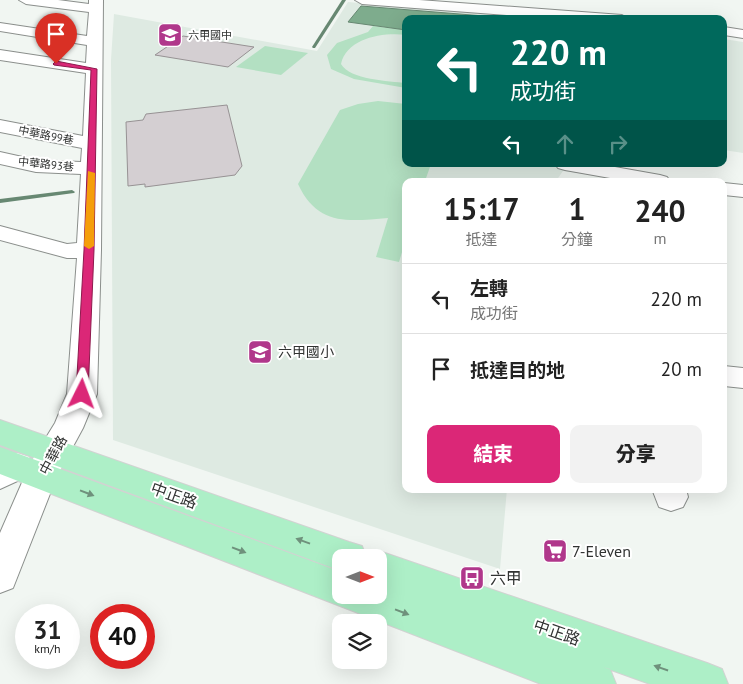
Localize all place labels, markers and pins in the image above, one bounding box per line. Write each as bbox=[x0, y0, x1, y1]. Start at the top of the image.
pin bbox=[35, 13, 77, 64]
school or university icon: 六甲國中 bbox=[157, 22, 183, 48]
place label: 六甲國中 bbox=[188, 28, 232, 42]
school or university icon: 六甲國小 bbox=[247, 339, 273, 365]
place label: 六甲國小 bbox=[278, 343, 334, 361]
supermarket icon: 7-Eleven bbox=[542, 538, 568, 564]
place label: 7-Eleven bbox=[572, 541, 631, 561]
bus stop icon: 六甲 bbox=[459, 565, 485, 591]
place label: 六甲 bbox=[490, 568, 522, 588]

